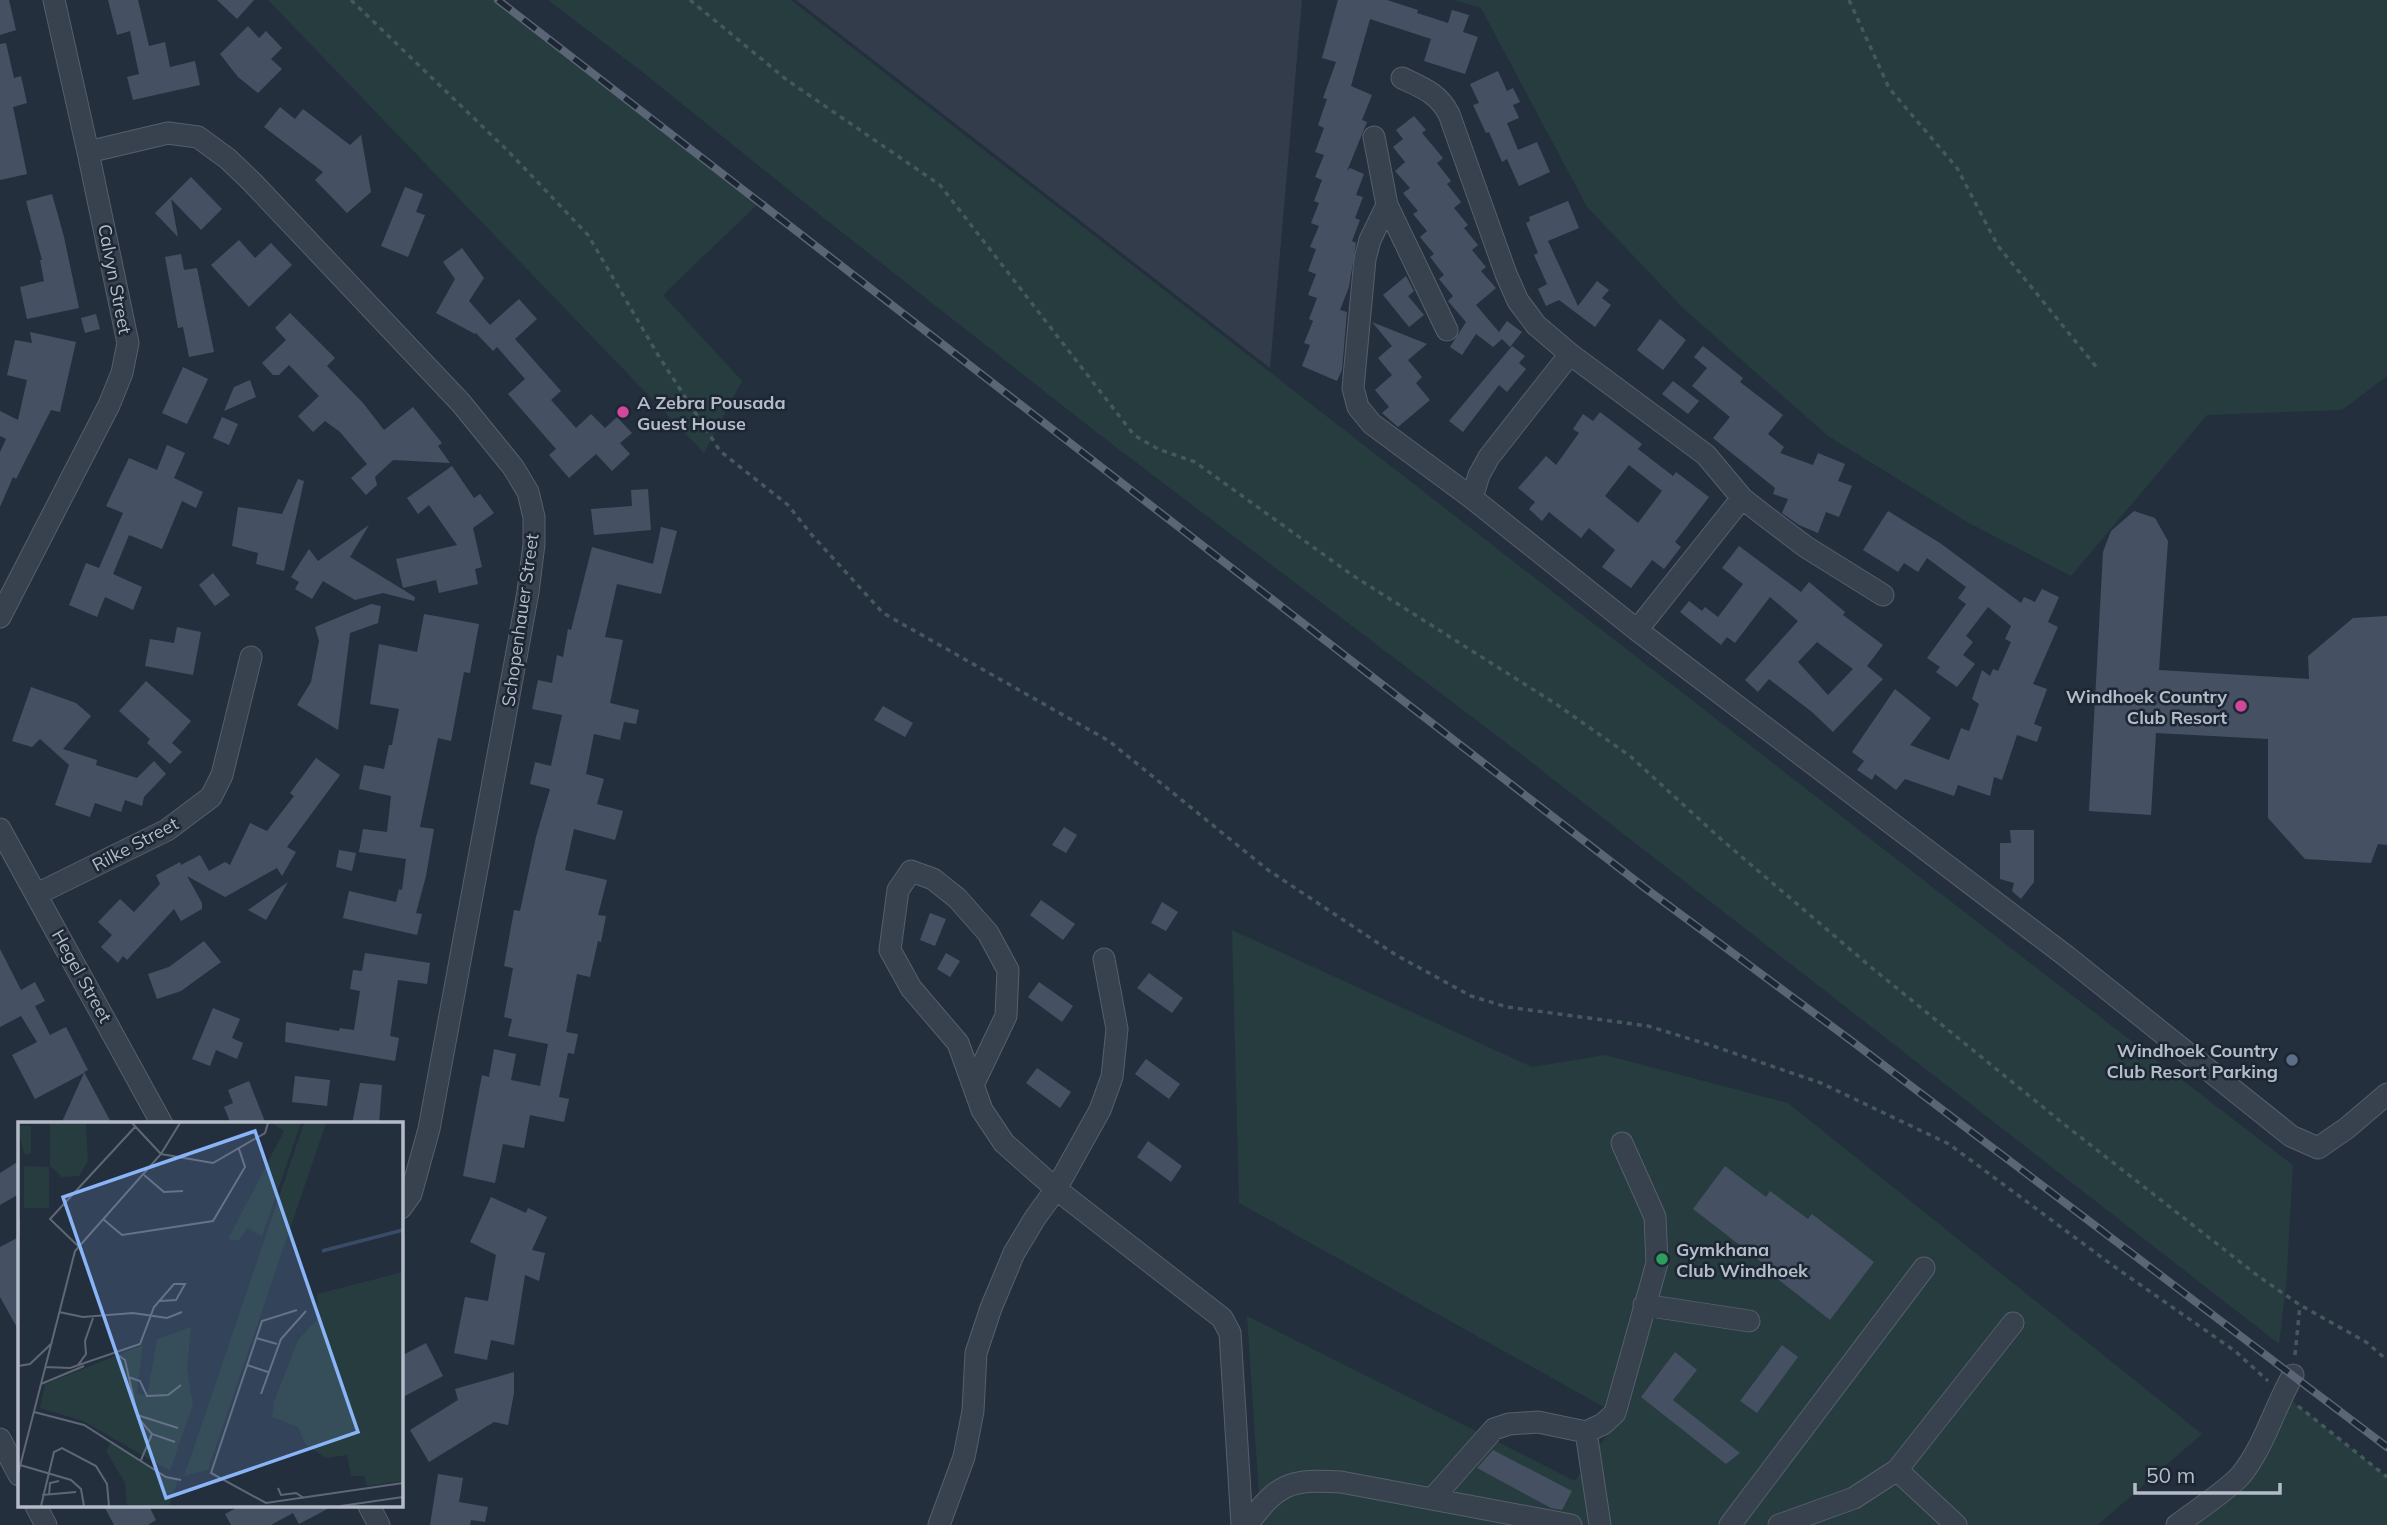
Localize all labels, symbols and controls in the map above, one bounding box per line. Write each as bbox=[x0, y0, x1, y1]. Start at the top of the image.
street label: Calvyn Street bbox=[93, 222, 137, 336]
place label: A Zebra Pousada Guest House bbox=[637, 391, 786, 435]
marker: A Zebra Pousada Guest House bbox=[615, 404, 631, 420]
street label: Schopenhauer Street bbox=[496, 532, 544, 708]
place label: Windhoek Country Club Resort bbox=[2066, 685, 2227, 729]
marker: Windhoek Country Club Resort bbox=[2233, 698, 2249, 714]
street label: Rilke Street bbox=[88, 812, 182, 876]
street label: Hegel Street bbox=[47, 925, 117, 1027]
place label: Windhoek Country Club Resort Parking bbox=[2106, 1039, 2278, 1083]
marker: Windhoek Country Club Resort Parking bbox=[2284, 1052, 2300, 1068]
inset map bbox=[18, 1122, 402, 1508]
place label: Gymkhana Club Windhoek bbox=[1676, 1238, 1809, 1282]
marker: Gymkhana Club Windhoek bbox=[1654, 1251, 1670, 1267]
scale bar bbox=[2135, 1452, 2280, 1496]
text: 50 m bbox=[2146, 1462, 2195, 1488]

